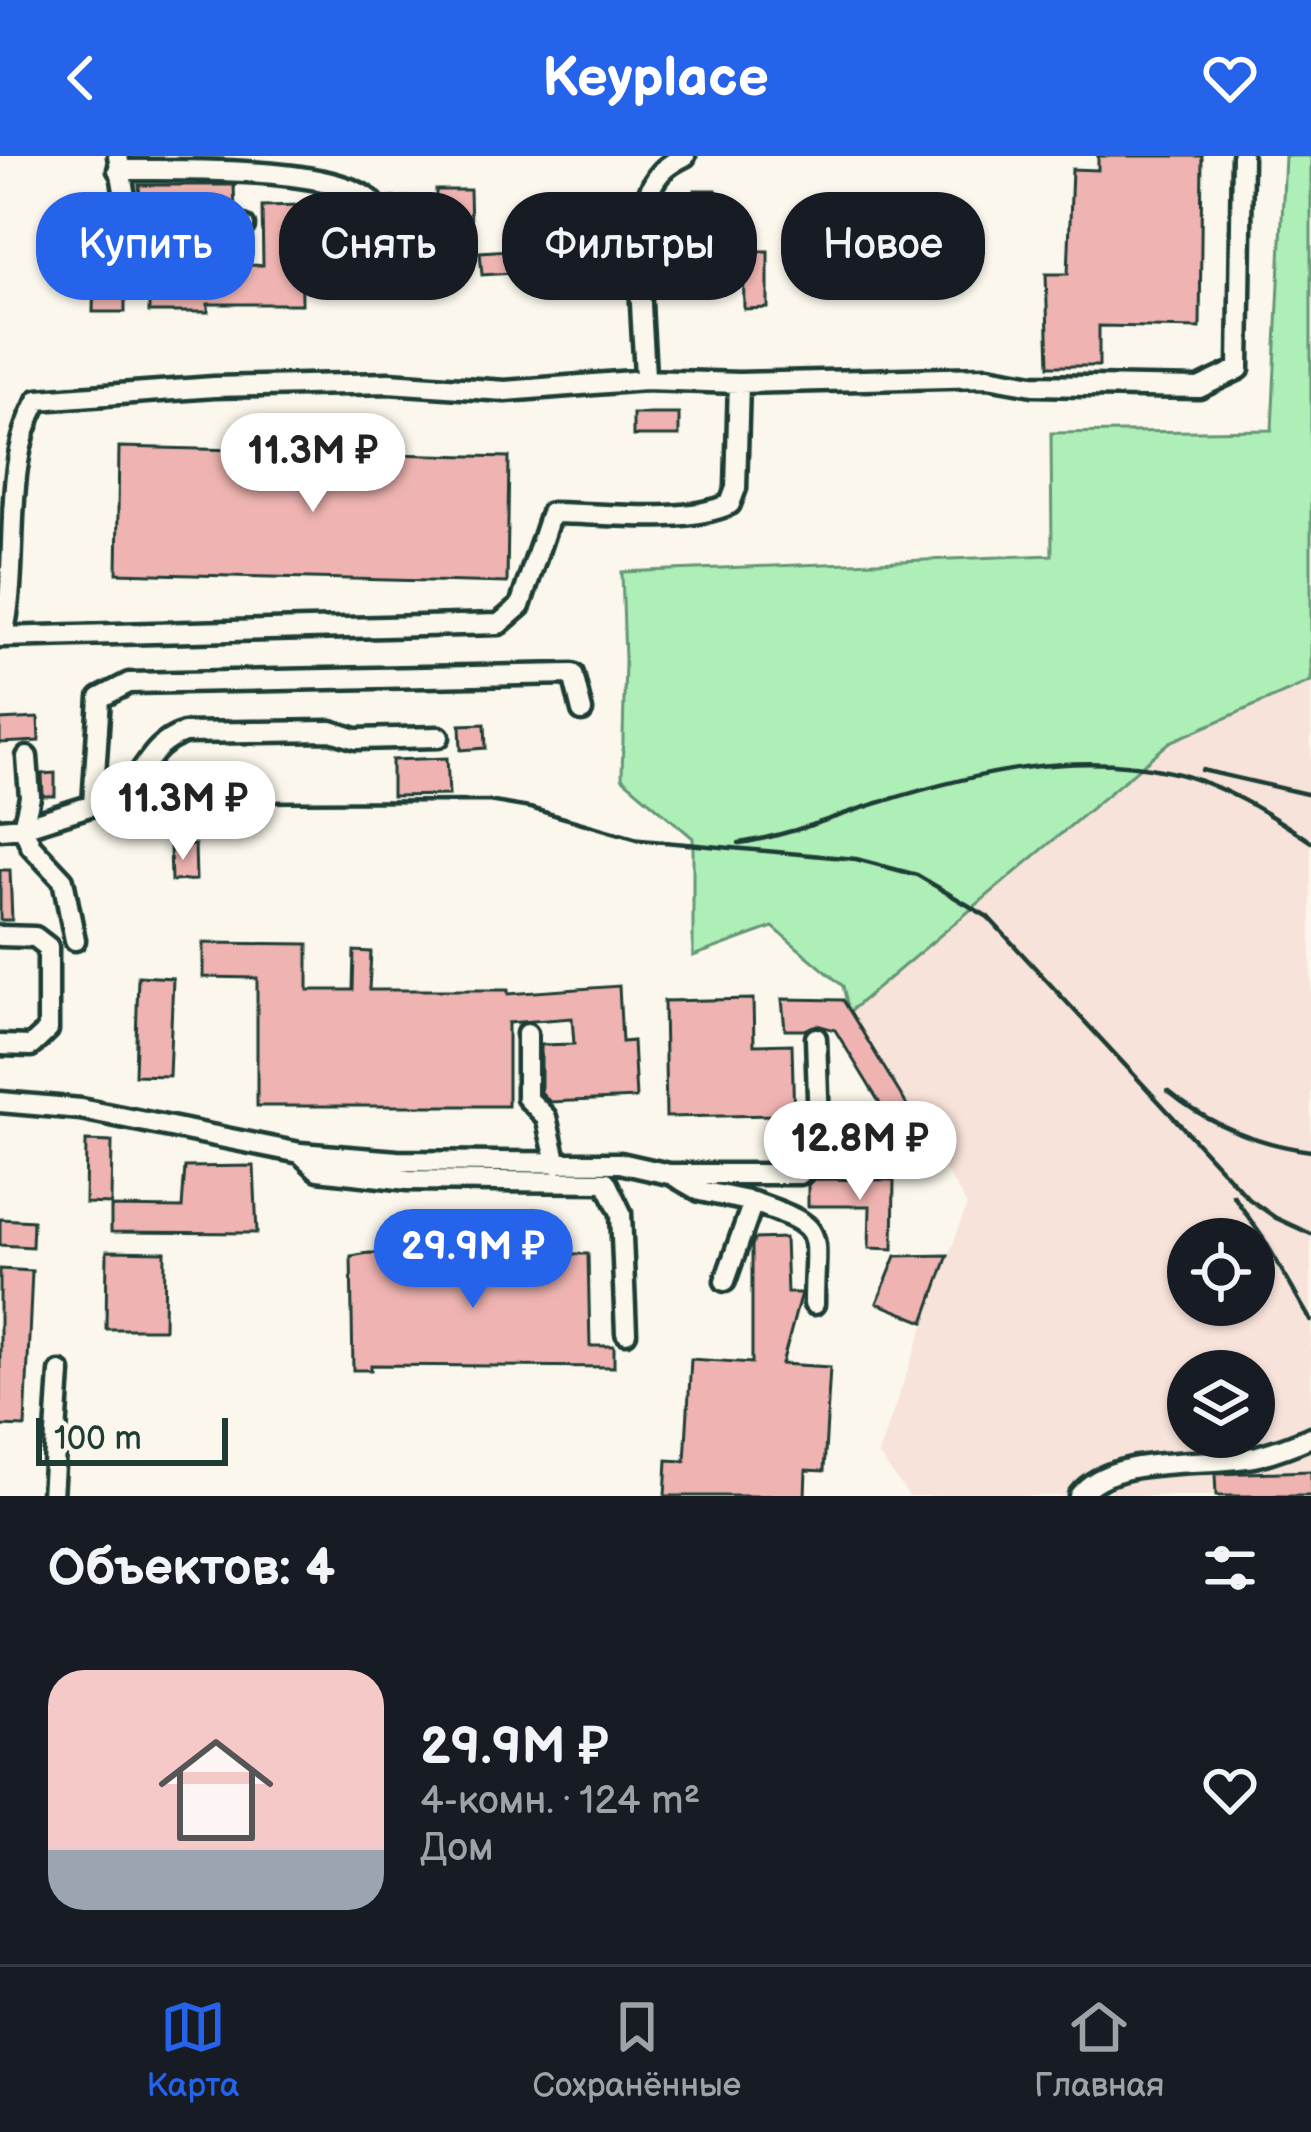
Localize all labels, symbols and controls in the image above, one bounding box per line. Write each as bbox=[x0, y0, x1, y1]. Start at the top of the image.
icon: back bbox=[48, 45, 114, 111]
icon: heart bbox=[1197, 45, 1263, 111]
text: Keyplace bbox=[542, 46, 769, 111]
chip: Купить bbox=[36, 192, 255, 300]
chip: Снять bbox=[279, 192, 478, 300]
chip: Фильтры bbox=[502, 192, 757, 300]
chip: Новое bbox=[781, 192, 985, 300]
pin: 11.3M ₽ bbox=[202, 413, 424, 515]
text: 11.3M ₽ bbox=[247, 428, 379, 475]
pin: 11.3M ₽ bbox=[72, 761, 294, 863]
text: 11.3M ₽ bbox=[117, 776, 249, 823]
pin: 12.8M ₽ bbox=[749, 1101, 971, 1203]
text: 12.8M ₽ bbox=[791, 1116, 929, 1163]
pin: 29.9M ₽ bbox=[362, 1209, 584, 1311]
map controls bbox=[1167, 1218, 1275, 1458]
button: locate bbox=[1167, 1218, 1275, 1326]
text: 29.9M ₽ bbox=[401, 1224, 545, 1271]
button: layers bbox=[1167, 1350, 1275, 1458]
scale bar bbox=[36, 1412, 228, 1465]
text: 100 m bbox=[54, 1419, 142, 1459]
icon: filters bbox=[1197, 1535, 1263, 1601]
text: Объектов: 4 bbox=[48, 1538, 335, 1599]
text: 29.9M ₽ bbox=[420, 1717, 609, 1778]
icon: home bbox=[144, 1718, 288, 1862]
icon: heart bbox=[1197, 1757, 1263, 1823]
text: 4-комн. · 124 m² bbox=[420, 1778, 700, 1825]
text: Дом bbox=[420, 1825, 494, 1872]
tab: Карта bbox=[147, 1994, 239, 2106]
tab: Сохранённые bbox=[533, 1994, 741, 2106]
tab: Главная bbox=[1034, 1994, 1164, 2106]

